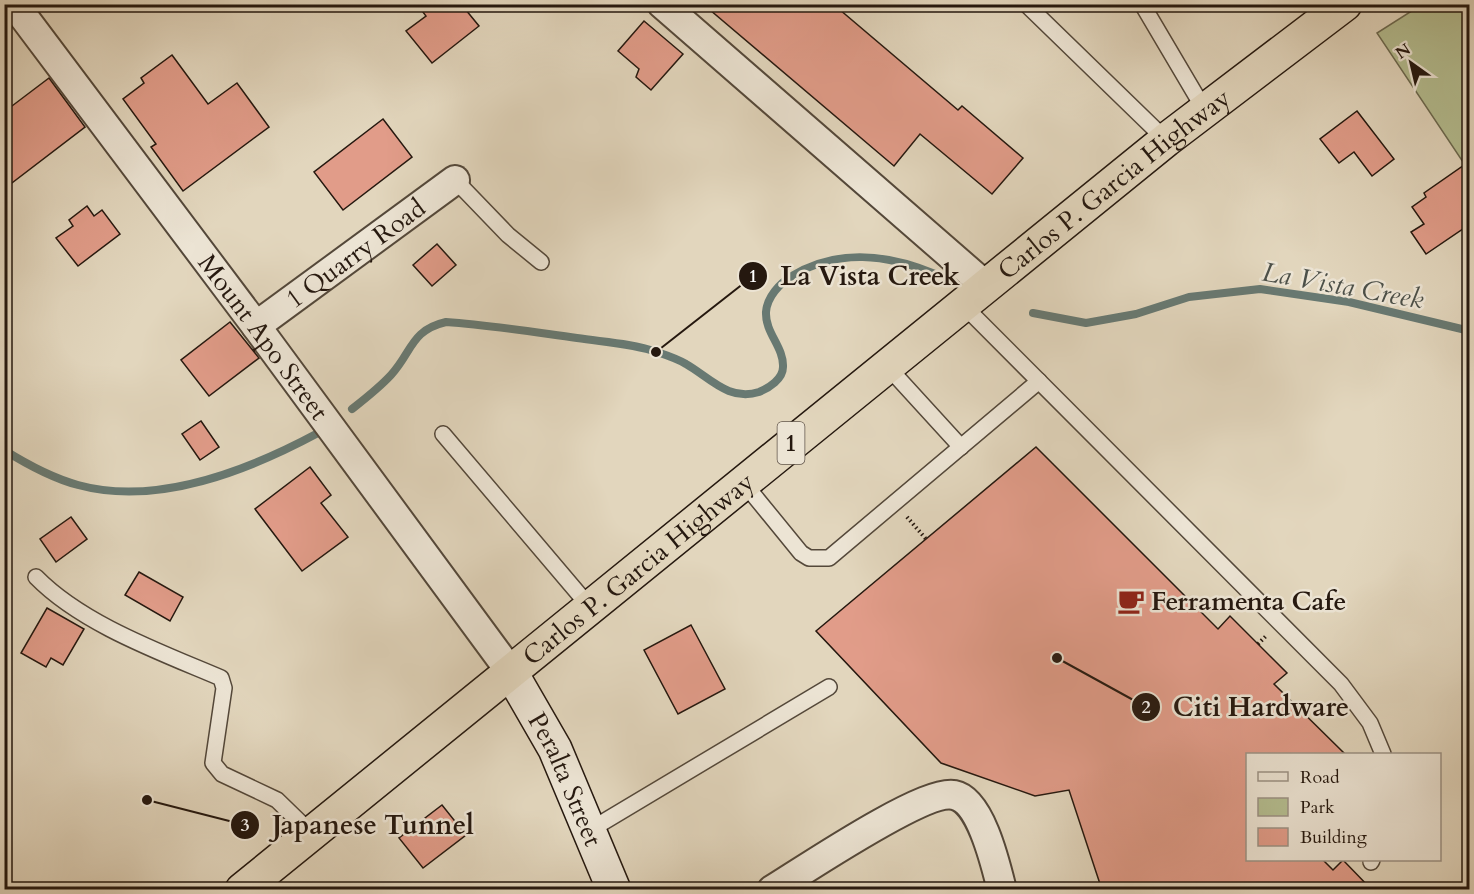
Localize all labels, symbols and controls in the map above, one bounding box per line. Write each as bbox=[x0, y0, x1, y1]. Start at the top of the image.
north arrow bbox=[1381, 33, 1441, 93]
text: N bbox=[1391, 38, 1415, 64]
street label: Carlos P. Garcia Highway bbox=[990, 80, 1237, 287]
street label: 1 Quarry Road bbox=[278, 190, 432, 316]
street label: Mount Apo Street bbox=[190, 247, 337, 427]
callout: La Vista Creek bbox=[738, 254, 972, 299]
water label: La Vista Creek bbox=[1259, 254, 1427, 319]
text: La Vista Creek bbox=[780, 258, 960, 295]
text: 1 bbox=[748, 264, 758, 289]
road number: 1 bbox=[778, 422, 804, 464]
street label: Carlos P. Garcia Highway bbox=[515, 464, 761, 673]
place label: Ferramenta Cafe bbox=[1151, 584, 1346, 619]
cafe icon: Ferramenta Cafe bbox=[1116, 586, 1146, 616]
callout: Citi Hardware bbox=[1131, 684, 1361, 729]
text: Citi Hardware bbox=[1173, 689, 1349, 726]
text: 2 bbox=[1141, 695, 1151, 720]
street label: Peralta Street bbox=[520, 706, 611, 851]
legend bbox=[1246, 753, 1441, 861]
text: Road bbox=[1300, 765, 1340, 790]
text: Park bbox=[1300, 795, 1335, 820]
callout: Japanese Tunnel bbox=[230, 802, 486, 847]
text: Japanese Tunnel bbox=[268, 807, 474, 844]
text: 3 bbox=[240, 813, 250, 838]
text: Building bbox=[1300, 825, 1368, 850]

